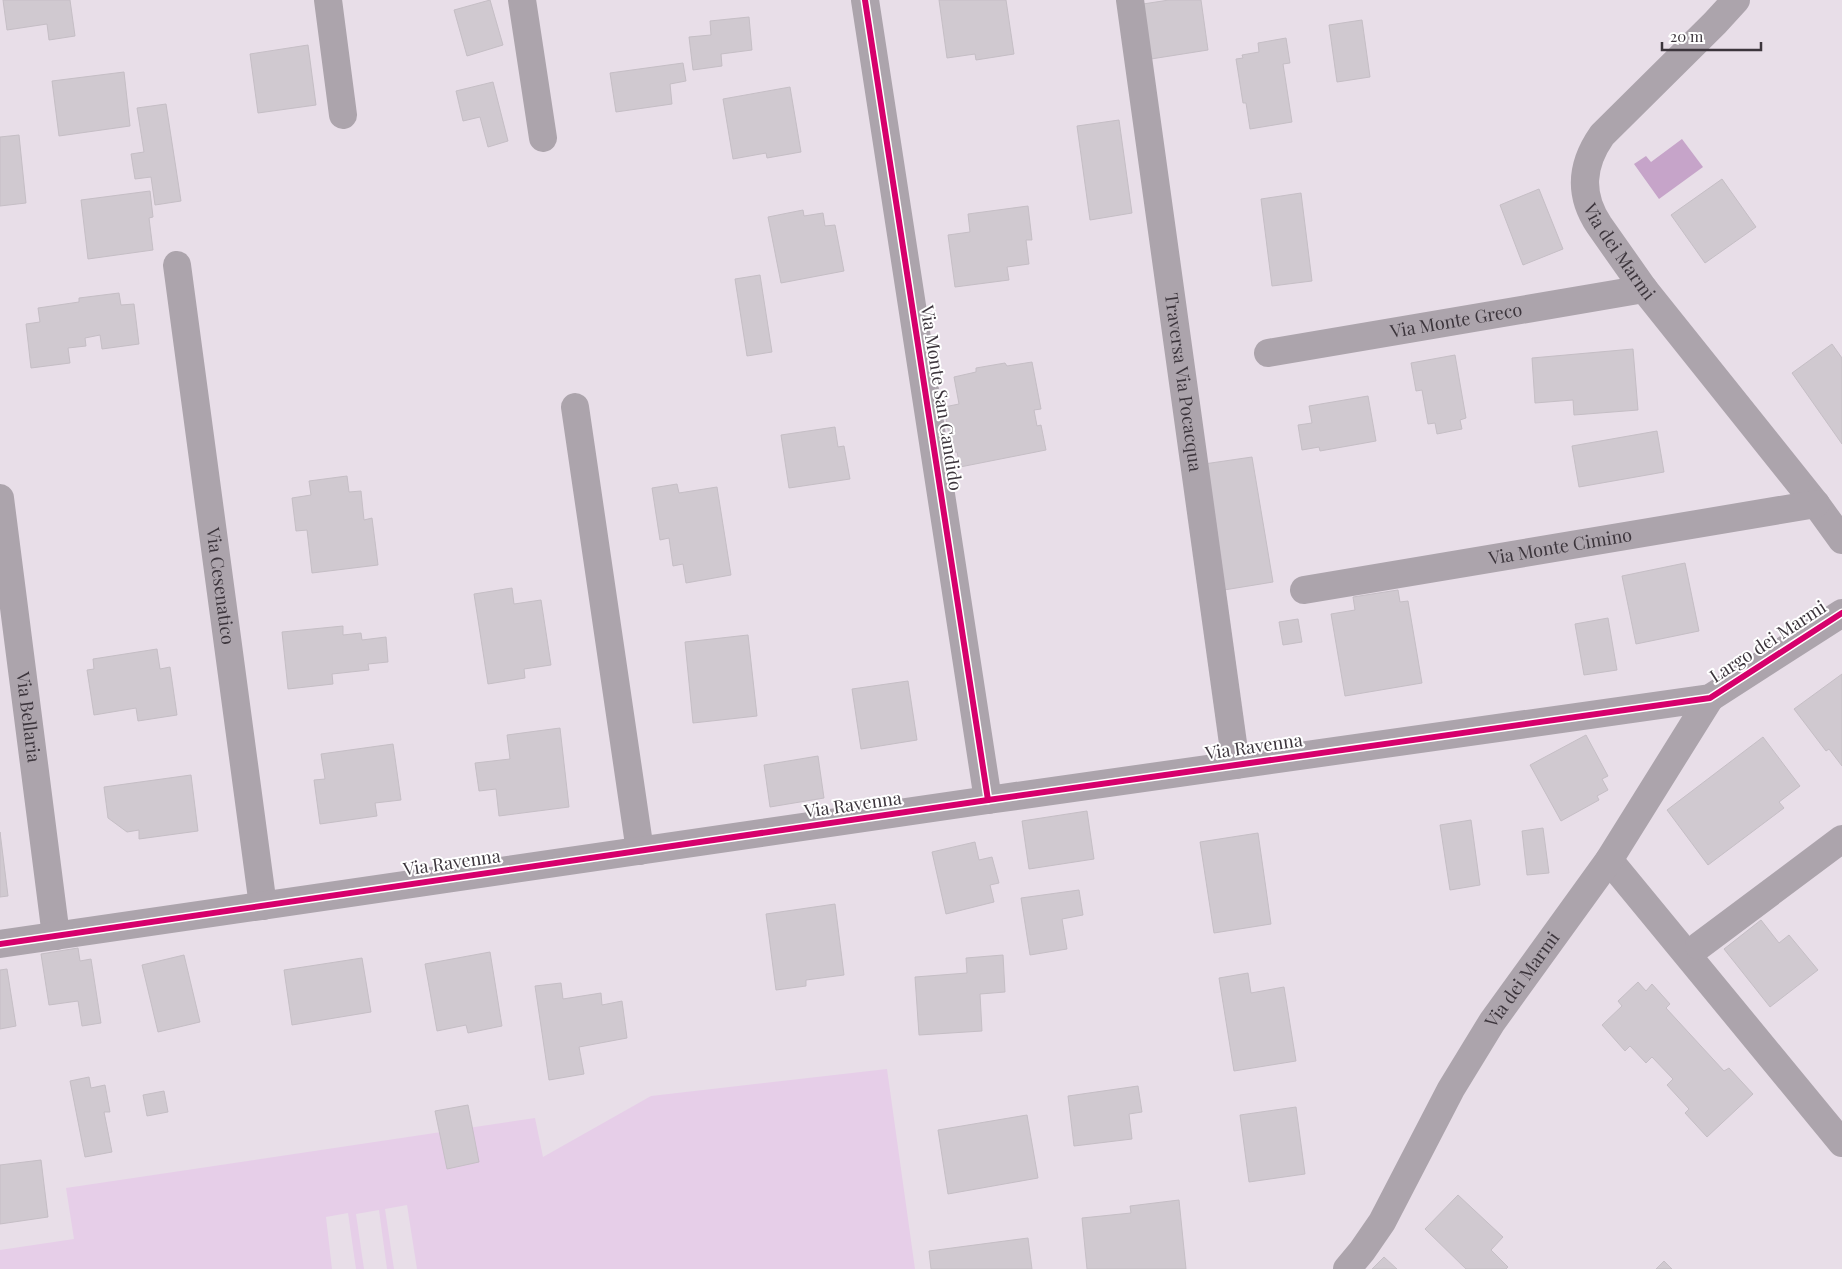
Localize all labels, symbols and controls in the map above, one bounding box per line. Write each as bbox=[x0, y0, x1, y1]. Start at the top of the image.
scale bar bbox=[1662, 20, 1761, 52]
text: 20 m bbox=[1670, 26, 1704, 46]
street label: Via dei Marmi bbox=[1578, 199, 1661, 305]
street label: Traversa Via Pocacqua bbox=[1160, 291, 1208, 473]
street label: Via Monte Greco bbox=[1387, 297, 1524, 343]
street label: Via Monte San Candido bbox=[915, 302, 969, 492]
street label: Via Monte Cimino bbox=[1486, 522, 1634, 570]
street label: Via Cesenatico bbox=[201, 525, 241, 646]
street label: Largo dei Marmi bbox=[1705, 595, 1830, 688]
street label: Via Bellaria bbox=[11, 669, 47, 764]
street label: Via Ravenna bbox=[1203, 727, 1304, 765]
street label: Via Ravenna bbox=[802, 785, 903, 823]
street label: Via Ravenna bbox=[401, 843, 502, 881]
street label: Via dei Marmi bbox=[1478, 927, 1564, 1033]

